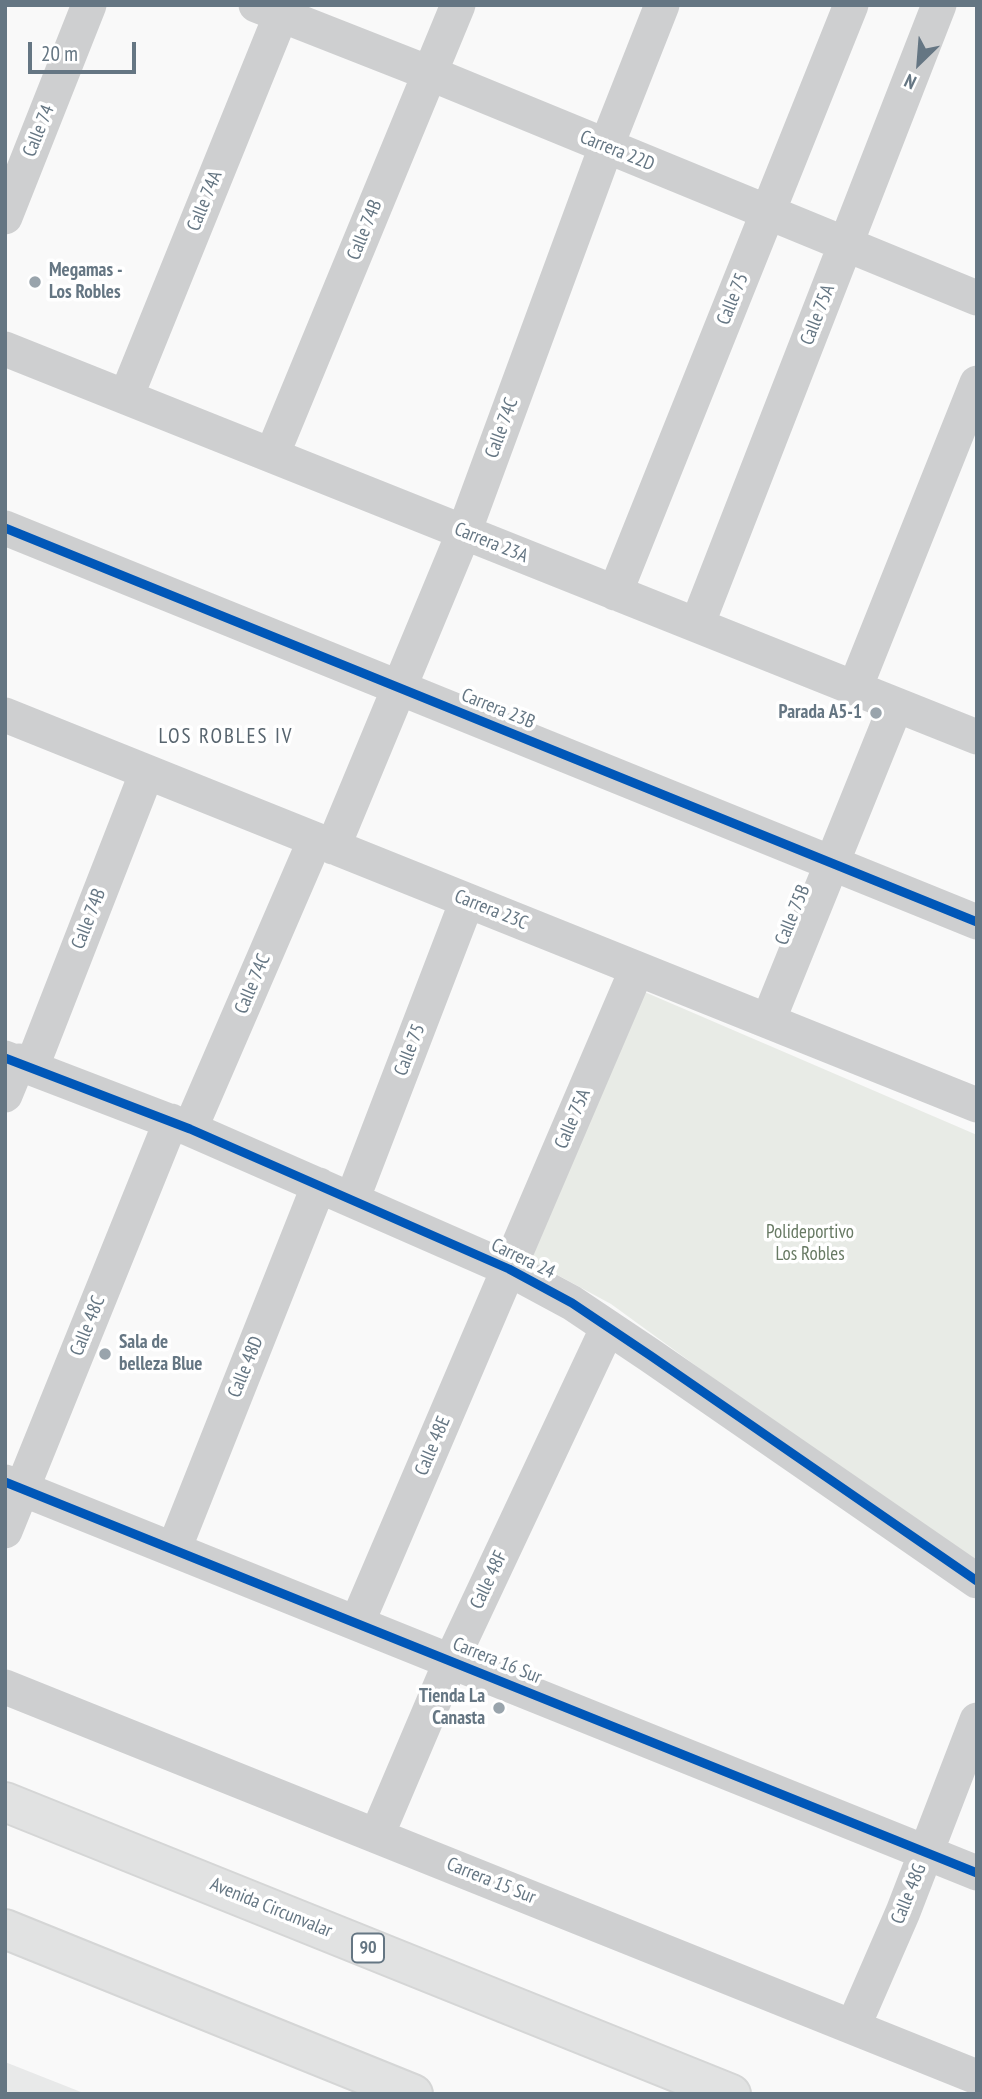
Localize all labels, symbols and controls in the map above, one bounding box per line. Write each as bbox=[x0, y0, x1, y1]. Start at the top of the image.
scale bar bbox=[32, 28, 140, 72]
north arrow bbox=[884, 28, 954, 98]
text: 20 m bbox=[41, 40, 78, 67]
text: N bbox=[900, 69, 920, 95]
street label: Calle 74 bbox=[18, 102, 60, 160]
street label: Carrera 22D bbox=[576, 126, 658, 176]
street label: Calle 74A bbox=[183, 168, 227, 234]
street label: Calle 74B bbox=[343, 197, 387, 263]
place label: Megamas - Los Robles bbox=[49, 260, 123, 304]
street label: Calle 75 bbox=[712, 270, 754, 328]
marker: Megamas - Los Robles bbox=[27, 274, 43, 290]
street label: Calle 75A bbox=[796, 282, 840, 348]
street label: Calle 74C bbox=[481, 395, 523, 461]
street label: Carrera 23A bbox=[451, 518, 531, 568]
street label: Carrera 23B bbox=[458, 684, 538, 734]
place label: Parada A5-1 bbox=[779, 702, 862, 724]
marker: Parada A5-1 bbox=[868, 705, 884, 721]
district label: LOS ROBLES IV bbox=[160, 724, 292, 750]
street label: Calle 75B bbox=[771, 882, 815, 948]
street label: Carrera 23C bbox=[451, 885, 531, 935]
street label: Calle 74B bbox=[67, 886, 111, 952]
street label: Calle 74C bbox=[230, 951, 276, 1017]
street label: Calle 75 bbox=[390, 1021, 430, 1079]
street label: Calle 75A bbox=[550, 1086, 596, 1152]
park label: Polideportivo Los Robles bbox=[766, 1222, 854, 1266]
street label: Carrera 24 bbox=[487, 1234, 559, 1284]
street label: Calle 48C bbox=[66, 1293, 110, 1359]
place label: Sala de belleza Blue bbox=[119, 1332, 202, 1376]
street label: Calle 48D bbox=[223, 1333, 269, 1401]
marker: Sala de belleza Blue bbox=[97, 1346, 113, 1362]
street label: Calle 48E bbox=[410, 1413, 456, 1479]
street label: Calle 48F bbox=[466, 1547, 512, 1613]
street label: Carrera 16 Sur bbox=[449, 1633, 545, 1689]
place label: Tienda La Canasta bbox=[419, 1686, 485, 1730]
marker: Tienda La Canasta bbox=[491, 1700, 507, 1716]
street label: Carrera 15 Sur bbox=[443, 1853, 539, 1909]
street label: Calle 48G bbox=[887, 1860, 931, 1928]
street label: Avenida Circunvalar bbox=[207, 1873, 335, 1943]
road number: 90 bbox=[352, 1934, 384, 1962]

